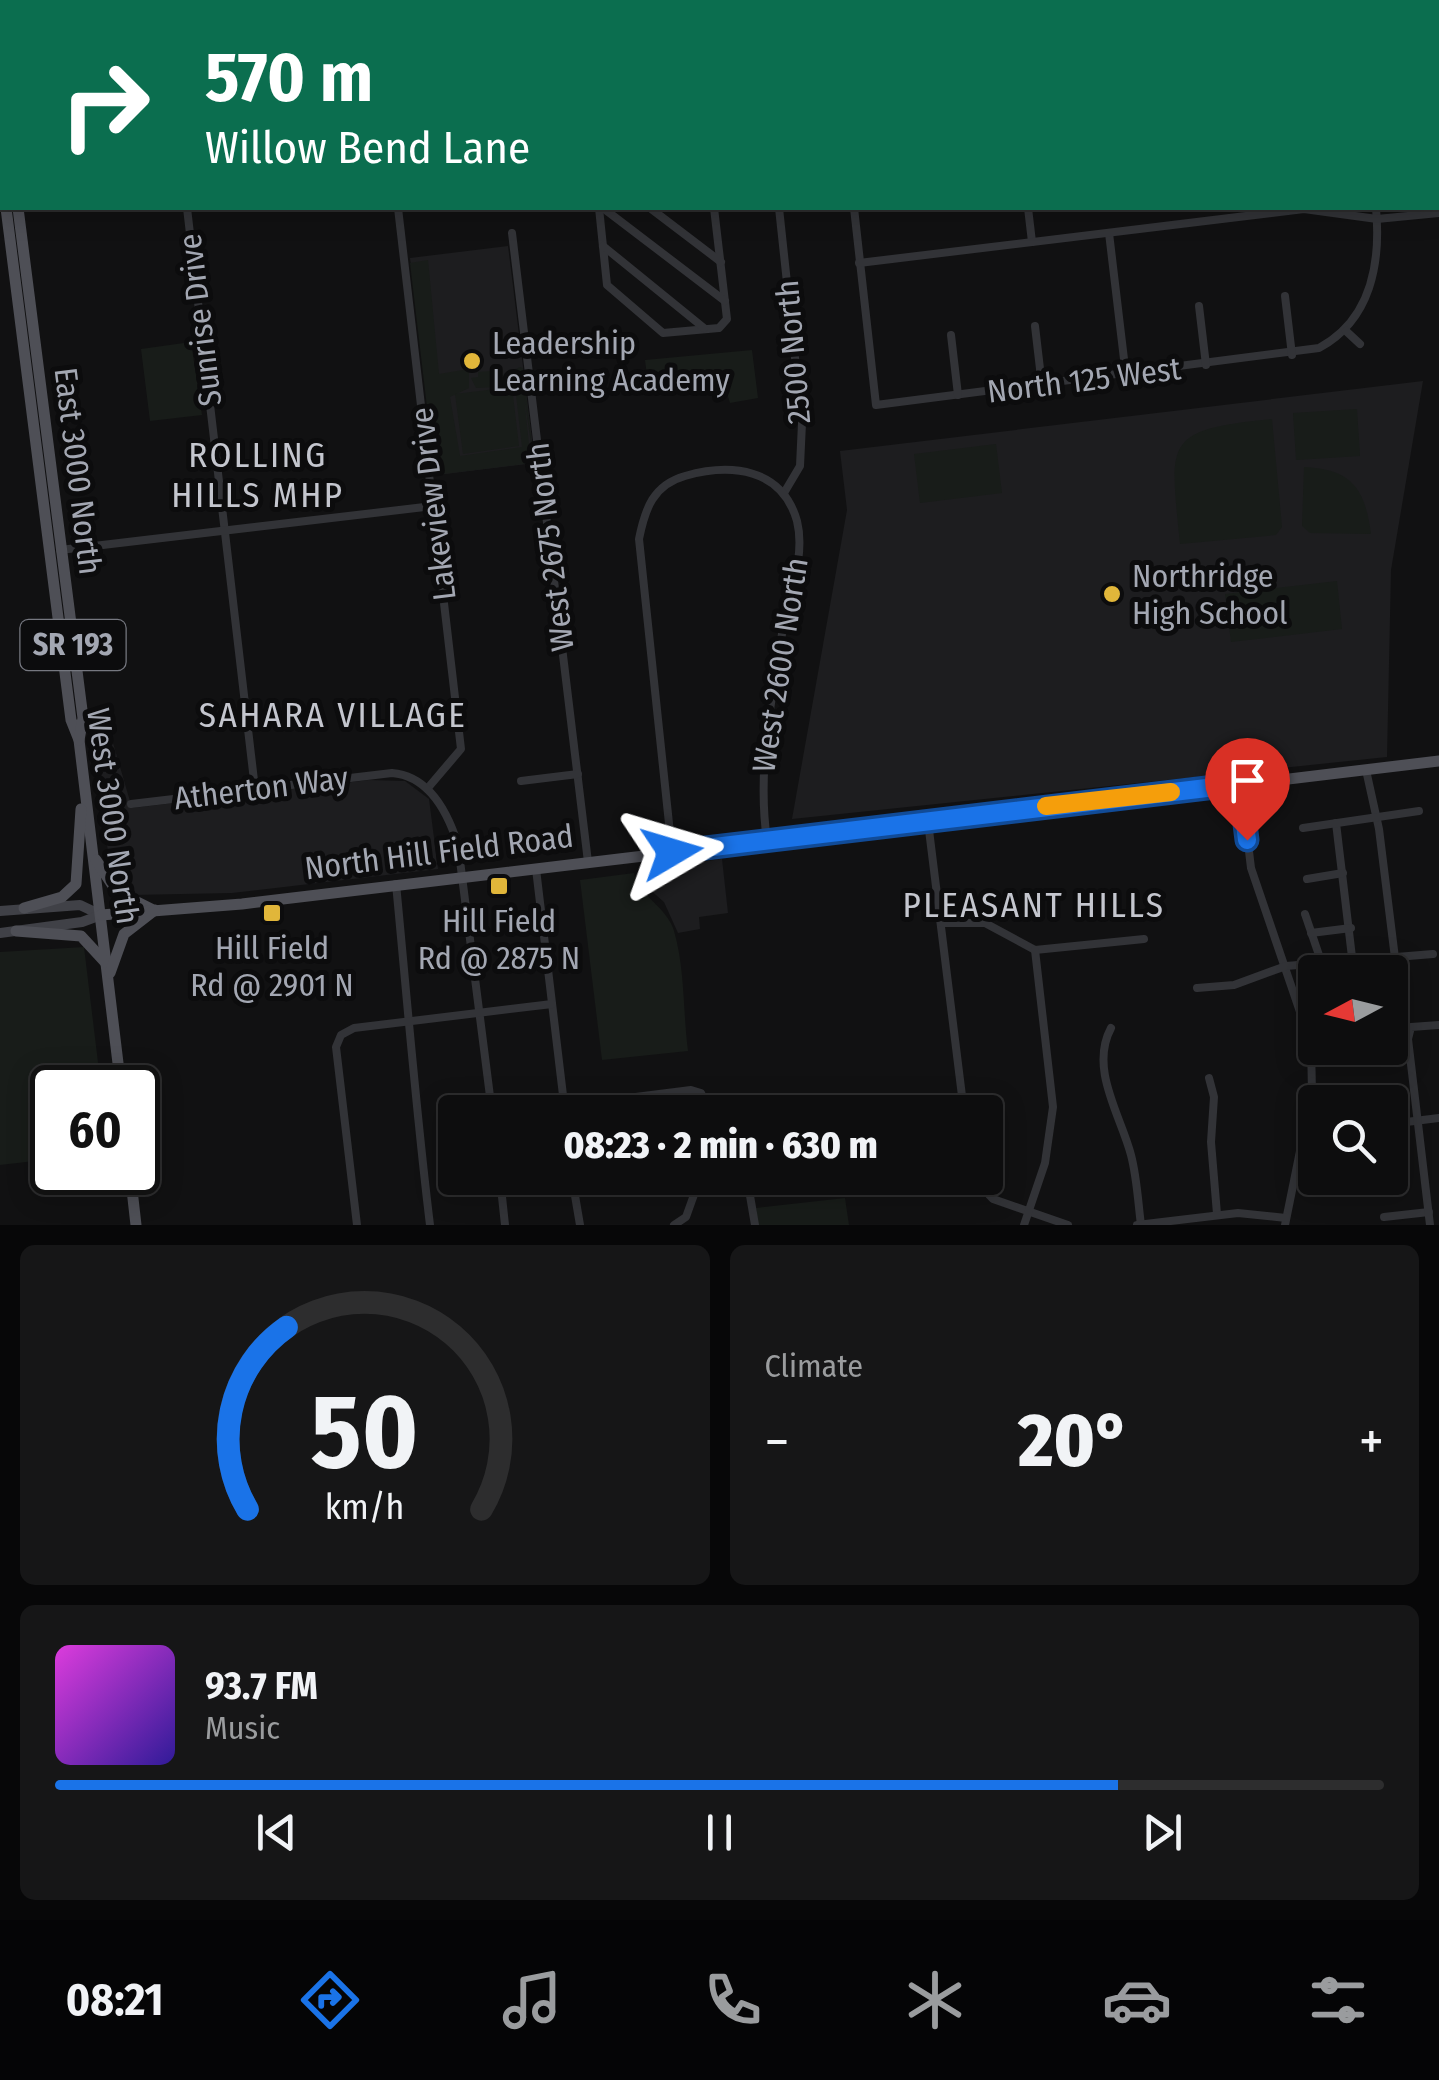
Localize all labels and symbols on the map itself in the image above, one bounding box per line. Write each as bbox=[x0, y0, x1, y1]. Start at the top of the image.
street label: Sunrise Drive bbox=[171, 232, 229, 408]
street label: 2500 North bbox=[768, 278, 818, 426]
place label: Leadership Learning Academy bbox=[492, 324, 730, 399]
street label: North 125 West bbox=[985, 349, 1183, 411]
marker: Leadership Learning Academy bbox=[461, 350, 483, 372]
street label: East 3000 North bbox=[46, 365, 110, 577]
street label: Lakeview Drive bbox=[402, 405, 464, 603]
district label: ROLLING HILLS MHP bbox=[171, 434, 345, 516]
street label: West 2675 North bbox=[518, 441, 582, 653]
street label: West 2600 North bbox=[744, 555, 816, 775]
place label: Northridge High School bbox=[1132, 557, 1287, 632]
marker: Northridge High School bbox=[1101, 583, 1123, 605]
road number: SR 193 bbox=[20, 620, 126, 670]
district label: SAHARA VILLAGE bbox=[199, 694, 467, 736]
street label: West 3000 North bbox=[79, 706, 147, 926]
pin bbox=[1205, 738, 1290, 841]
street label: Atherton Way bbox=[172, 758, 351, 818]
position arrow bbox=[620, 800, 724, 904]
street label: North Hill Field Road bbox=[303, 817, 575, 887]
marker: Hill Field Rd @ 2875 N bbox=[488, 875, 510, 897]
district label: PLEASANT HILLS bbox=[902, 884, 1166, 926]
marker: Hill Field Rd @ 2901 N bbox=[261, 902, 283, 924]
place label: Hill Field Rd @ 2875 N bbox=[418, 902, 580, 977]
place label: Hill Field Rd @ 2901 N bbox=[190, 929, 354, 1004]
north arrow bbox=[1298, 955, 1408, 1065]
speed limit sign: 60 bbox=[30, 1065, 160, 1195]

